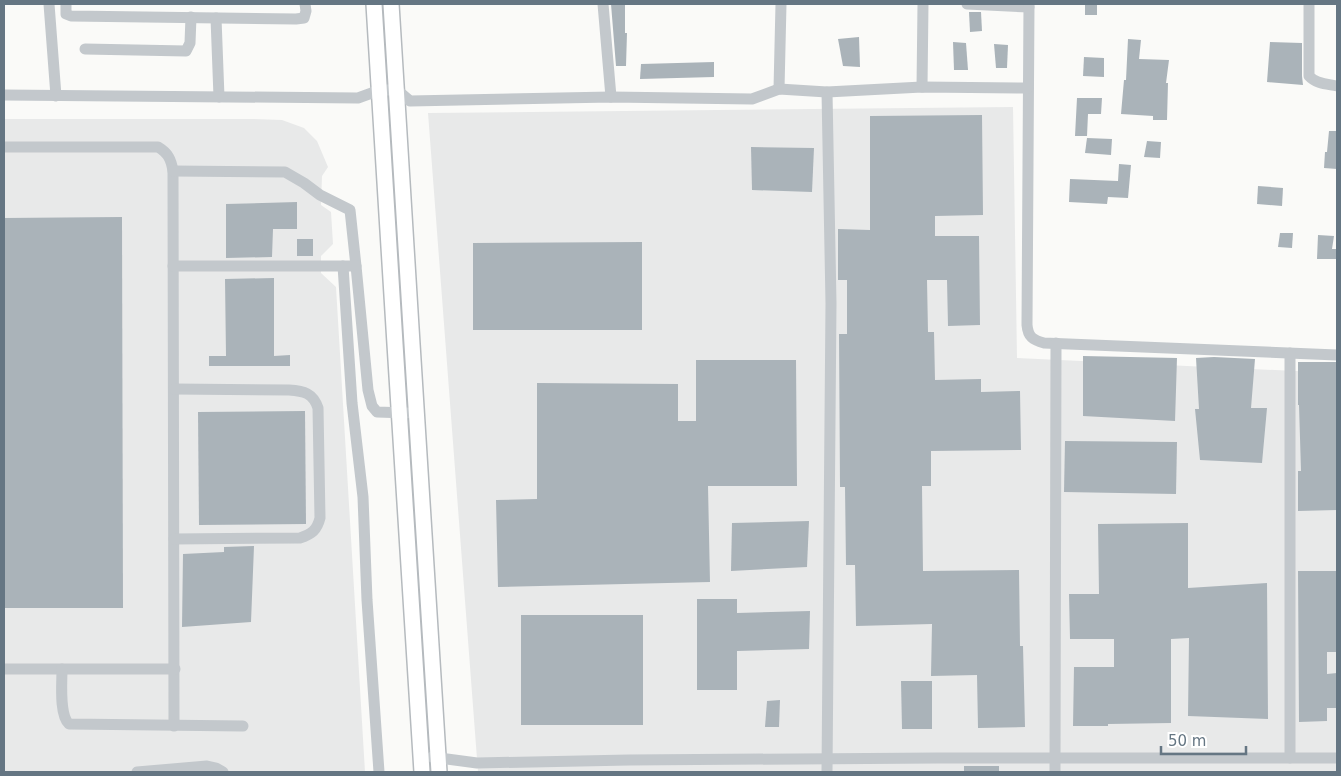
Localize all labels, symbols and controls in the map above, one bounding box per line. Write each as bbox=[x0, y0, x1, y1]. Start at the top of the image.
scale bar bbox=[1161, 724, 1246, 756]
text: 50 m bbox=[1168, 732, 1206, 750]

